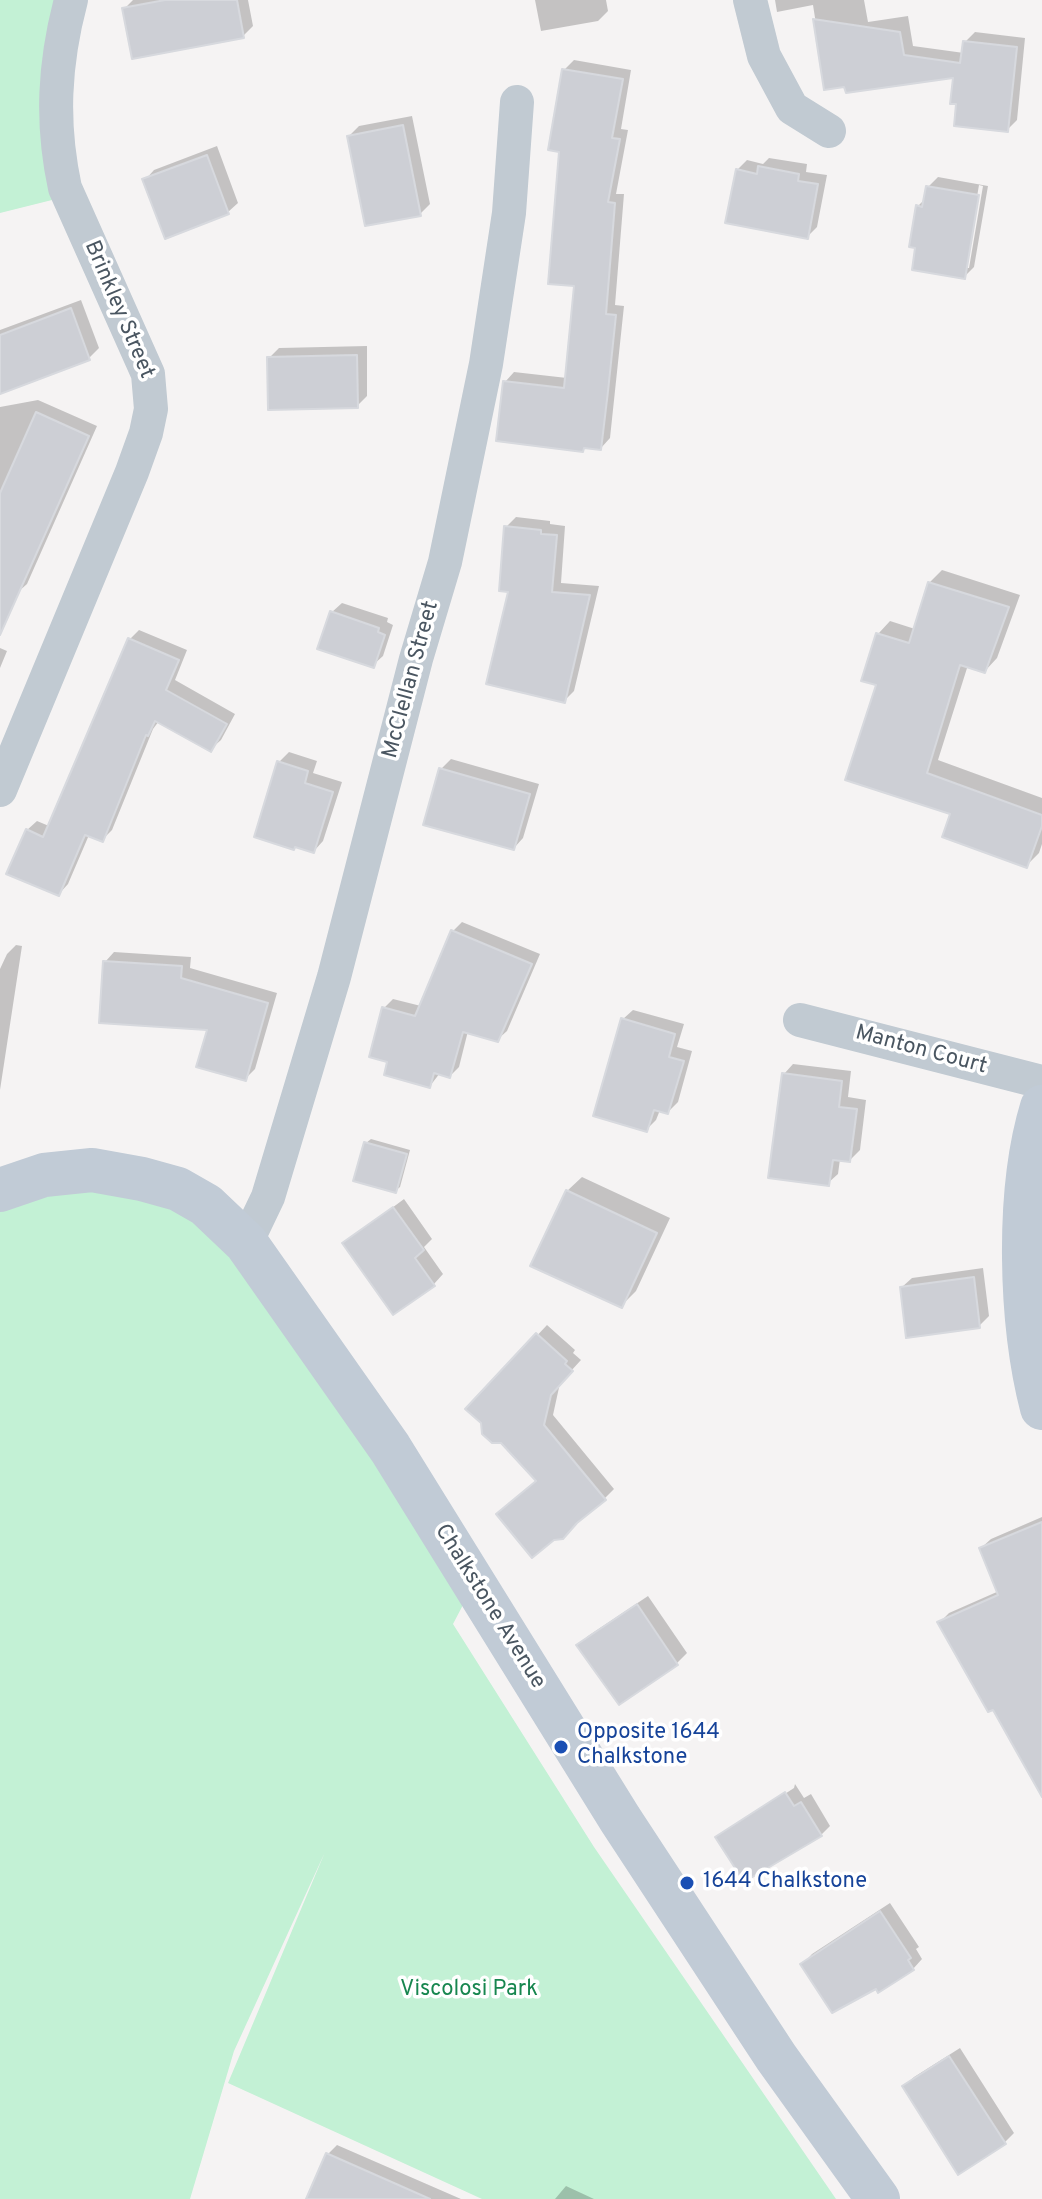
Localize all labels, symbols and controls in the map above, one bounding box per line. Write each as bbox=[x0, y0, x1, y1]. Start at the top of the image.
street label: Brinkley Street bbox=[77, 237, 159, 383]
street label: McClellan Street bbox=[378, 598, 446, 762]
street label: Manton Court bbox=[852, 1021, 990, 1081]
street label: Chalkstone Avenue bbox=[428, 1520, 550, 1694]
place label: Opposite 1644 Chalkstone bbox=[577, 1721, 720, 1772]
marker: Opposite 1644 Chalkstone bbox=[552, 1738, 570, 1756]
place label: 1644 Chalkstone bbox=[703, 1870, 867, 1896]
marker: 1644 Chalkstone bbox=[678, 1874, 696, 1892]
park label: Viscolosi Park bbox=[400, 1978, 538, 2004]

